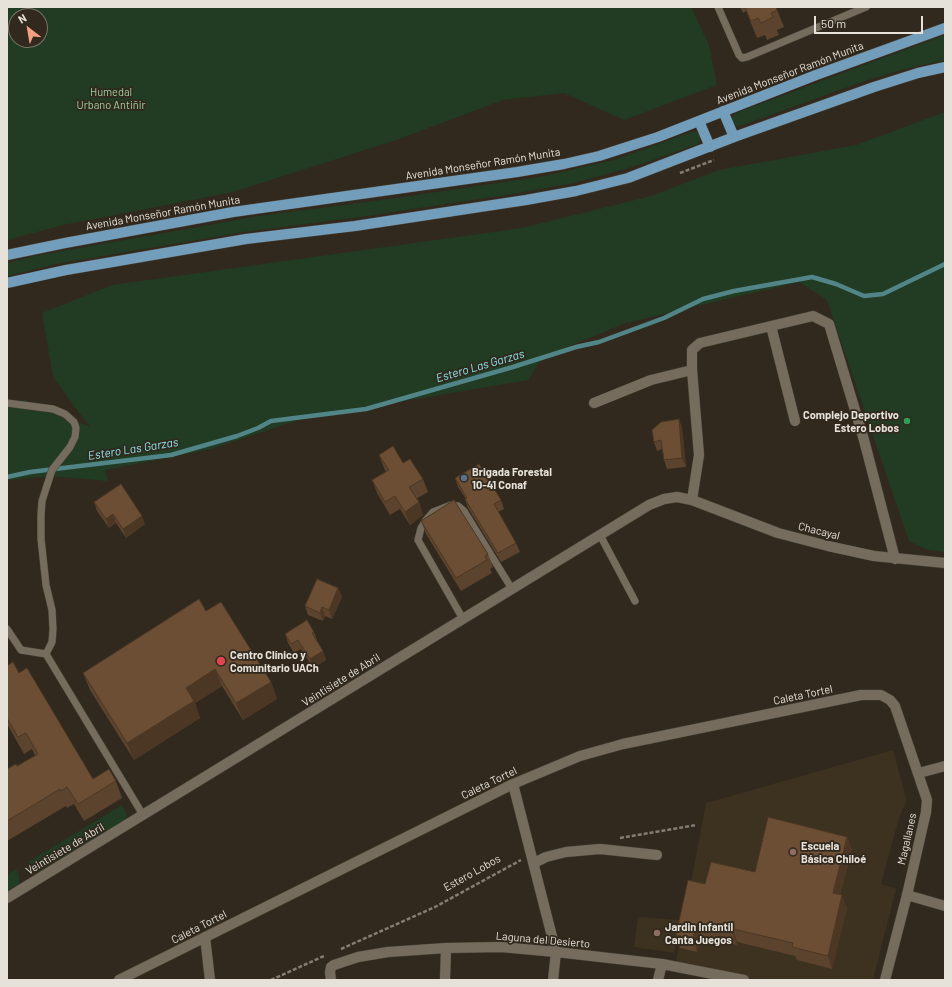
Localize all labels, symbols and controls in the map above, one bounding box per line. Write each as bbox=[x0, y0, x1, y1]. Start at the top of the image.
north arrow bbox=[8, 8, 48, 48]
scale bar bbox=[816, 8, 925, 34]
text: N bbox=[16, 11, 29, 26]
text: 50 m bbox=[821, 16, 846, 30]
street label: Avenida Monseñor Ramón Munita bbox=[715, 39, 865, 107]
park label: Humedal Urbano Antiñir bbox=[77, 85, 145, 111]
street label: Avenida Monseñor Ramón Munita bbox=[405, 145, 561, 183]
street label: Avenida Monseñor Ramón Munita bbox=[85, 193, 241, 233]
water label: Estero Las Garzas bbox=[434, 346, 526, 386]
place label: Complejo Deportivo Estero Lobos bbox=[803, 408, 899, 434]
marker: Complejo Deportivo Estero Lobos bbox=[902, 416, 912, 426]
water label: Estero Las Garzas bbox=[87, 435, 179, 463]
place label: Brigada Forestal 10-41 Conaf bbox=[472, 465, 552, 491]
marker: Brigada Forestal 10-41 Conaf bbox=[459, 473, 469, 483]
street label: Chacayal bbox=[797, 519, 841, 543]
place label: Centro Clínico y Comunitario UACh bbox=[230, 648, 319, 674]
street label: Veintisiete de Abril bbox=[300, 651, 382, 709]
marker: Centro Clínico y Comunitario UACh bbox=[215, 655, 227, 667]
street label: Caleta Tortel bbox=[772, 682, 834, 708]
street label: Caleta Tortel bbox=[459, 764, 519, 802]
street label: Magallanes bbox=[895, 812, 919, 866]
street label: Veintisiete de Abril bbox=[23, 820, 107, 878]
place label: Escuela Básica Chiloé bbox=[801, 839, 866, 865]
marker: Escuela Básica Chiloé bbox=[788, 847, 798, 857]
street label: Estero Lobos bbox=[441, 852, 503, 894]
street label: Caleta Tortel bbox=[169, 907, 229, 947]
place label: Jardin Infantil Canta Juegos bbox=[665, 920, 733, 946]
marker: Jardin Infantil Canta Juegos bbox=[652, 928, 662, 938]
street label: Laguna del Desierto bbox=[495, 929, 591, 951]

